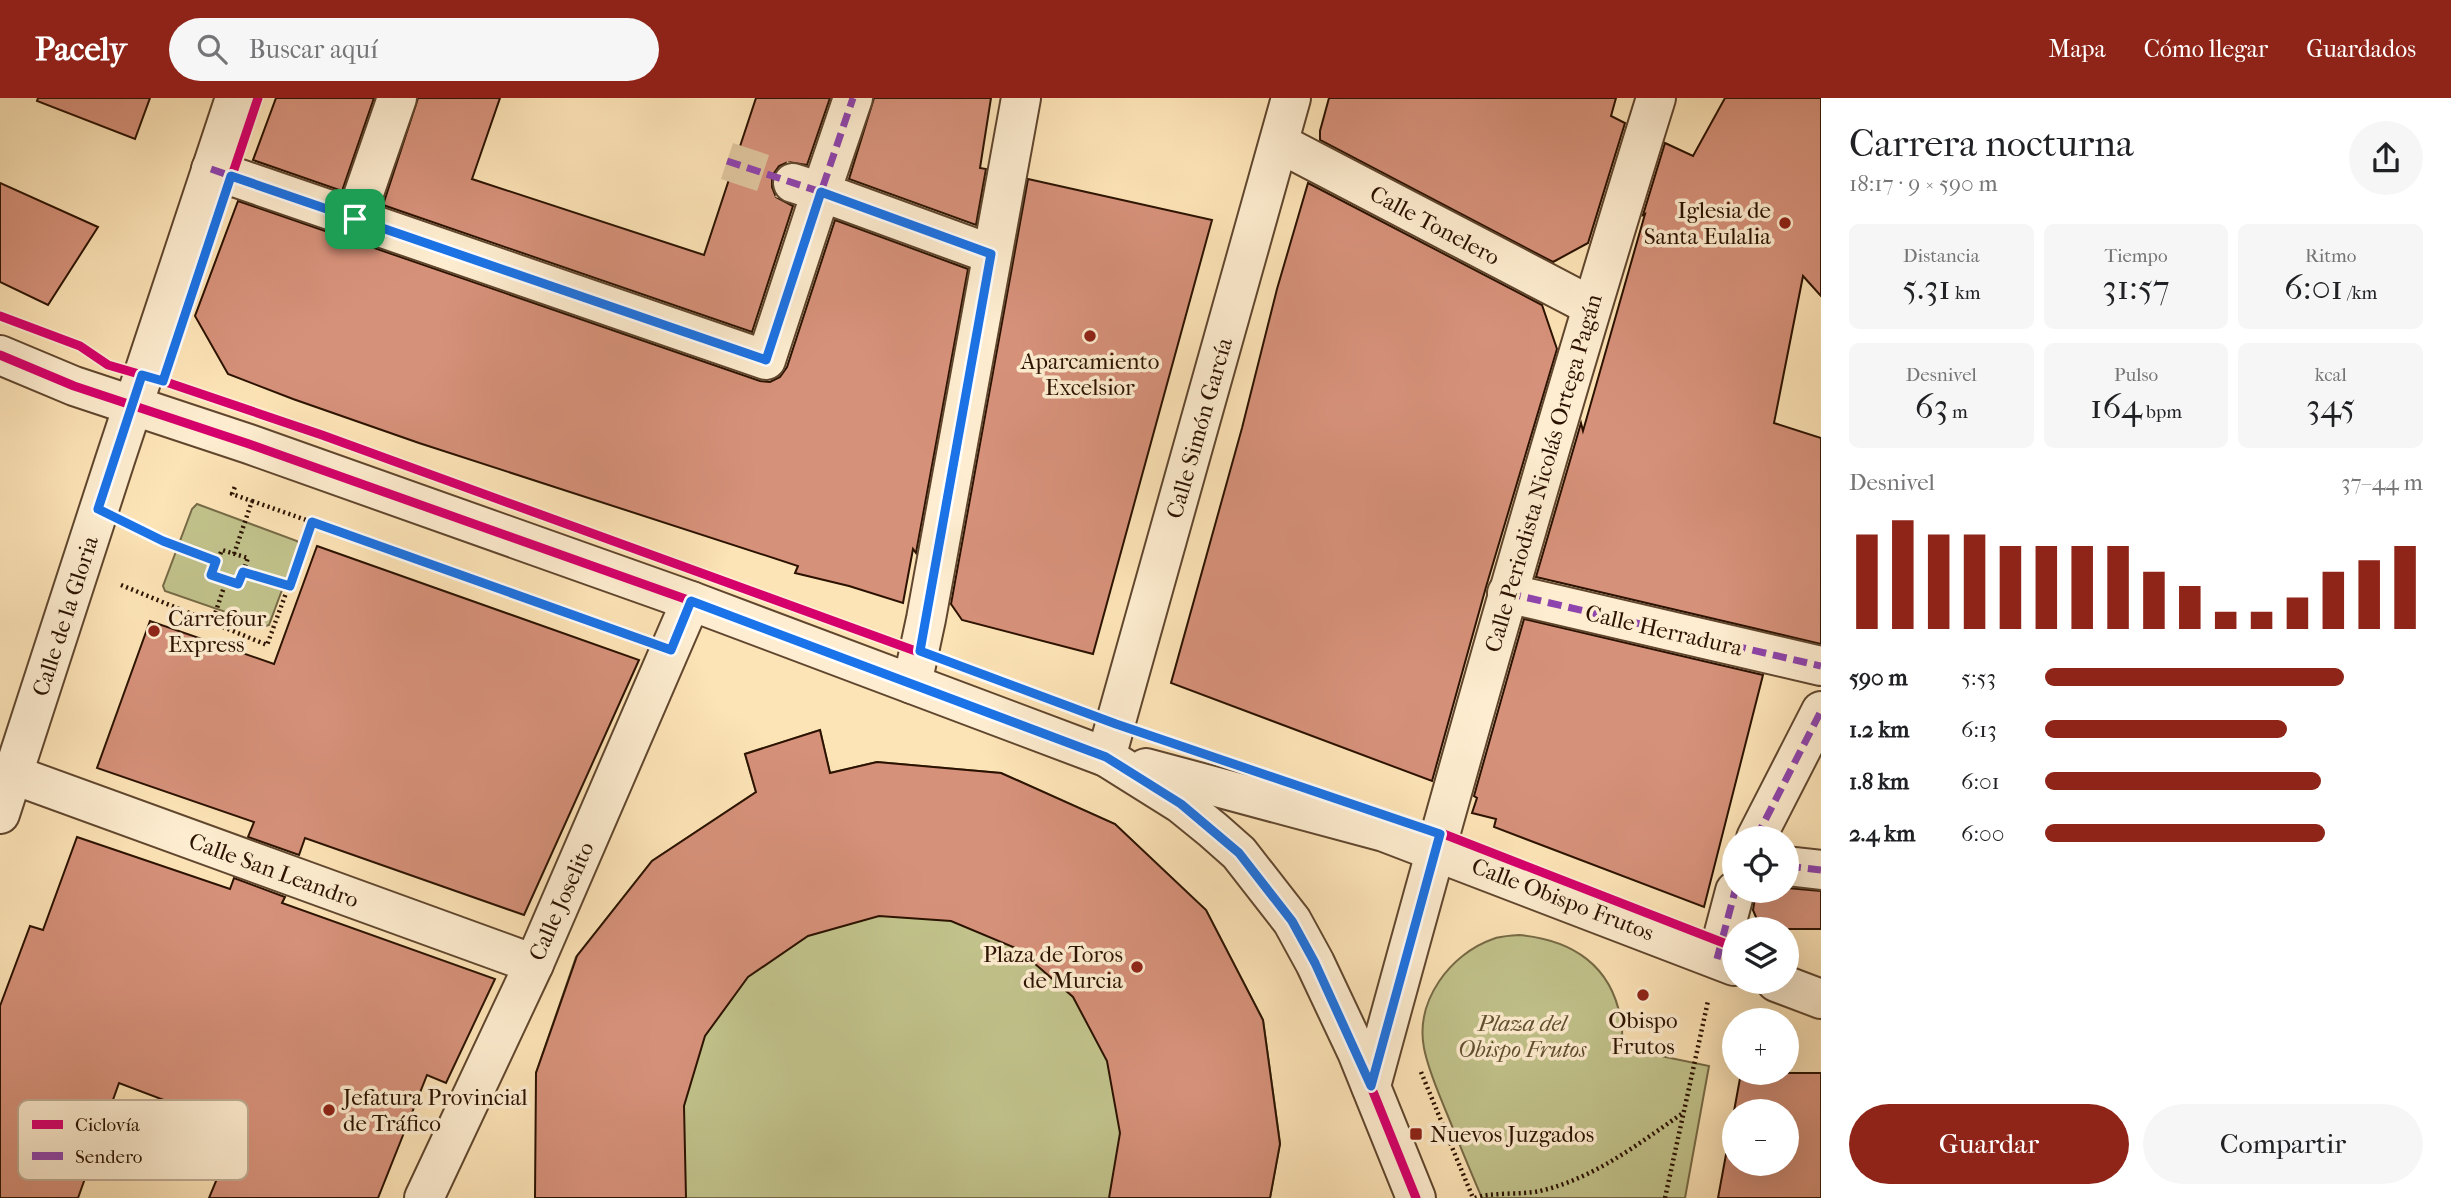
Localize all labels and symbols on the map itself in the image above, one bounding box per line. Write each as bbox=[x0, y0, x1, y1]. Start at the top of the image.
street label: Calle Tonelero bbox=[1365, 180, 1504, 271]
pin bbox=[325, 189, 385, 249]
place label: Iglesia de Santa Eulalia bbox=[1644, 197, 1771, 250]
marker: Iglesia de Santa Eulalia bbox=[1777, 215, 1793, 231]
street label: Calle Periodista Nicolás Ortega Pagán bbox=[1479, 290, 1608, 655]
marker: Aparcamiento Excelsior bbox=[1082, 328, 1098, 344]
street label: Calle Simón García bbox=[1161, 334, 1238, 522]
place label: Aparcamiento Excelsior bbox=[1020, 348, 1159, 401]
street label: Calle de la Gloria bbox=[27, 532, 104, 700]
street label: Calle Herradura bbox=[1583, 599, 1745, 662]
place label: Carrefour Express bbox=[168, 605, 267, 658]
marker: Carrefour Express bbox=[146, 623, 162, 639]
street label: Calle San Leandro bbox=[185, 827, 362, 914]
street label: Calle Joselito bbox=[523, 837, 600, 965]
street label: Calle Obispo Frutos bbox=[1468, 852, 1658, 947]
place label: Plaza de Toros de Murcia bbox=[983, 941, 1123, 994]
marker: Plaza de Toros de Murcia bbox=[1129, 959, 1145, 975]
marker: Obispo Frutos bbox=[1635, 987, 1651, 1003]
place label: Obispo Frutos bbox=[1608, 1007, 1678, 1060]
park label: Plaza del Obispo Frutos bbox=[1458, 1010, 1587, 1063]
place label: Jefatura Provincial de Tráfico bbox=[341, 1084, 528, 1137]
legend bbox=[18, 1100, 248, 1180]
marker: Jefatura Provincial de Tráfico bbox=[321, 1102, 337, 1118]
text: Ciclovía bbox=[75, 1114, 140, 1136]
place label: Nuevos Juzgados bbox=[1430, 1121, 1594, 1148]
marker: Nuevos Juzgados bbox=[1408, 1126, 1424, 1142]
text: Sendero bbox=[75, 1146, 143, 1168]

